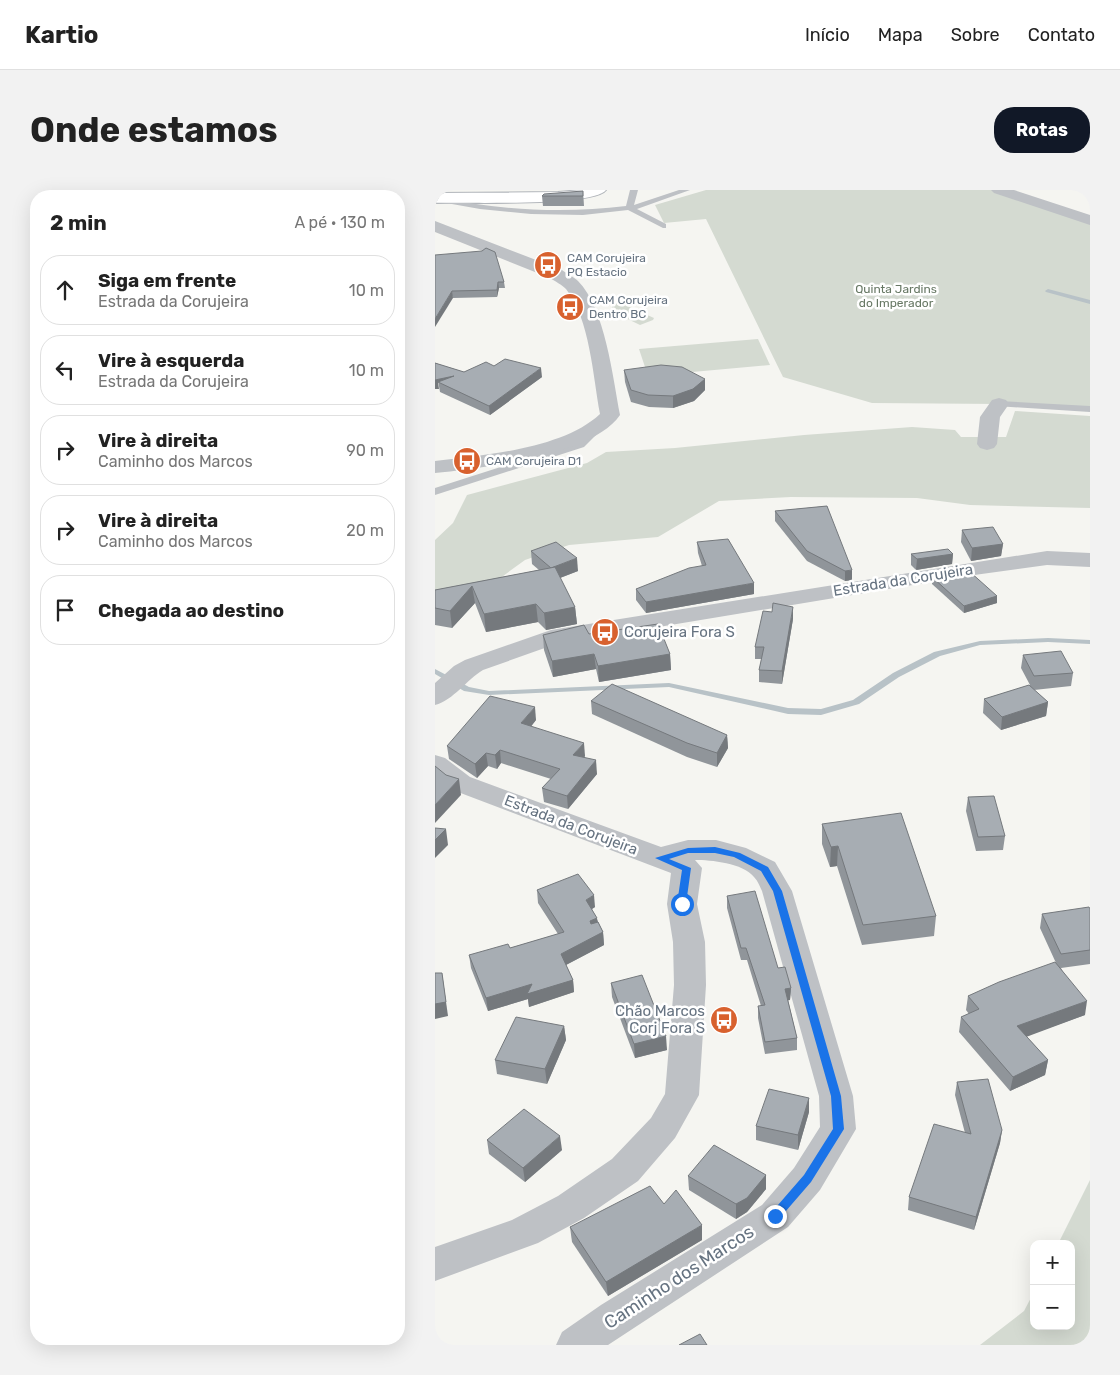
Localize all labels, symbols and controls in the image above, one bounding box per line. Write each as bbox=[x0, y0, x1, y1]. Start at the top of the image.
text: Kartio bbox=[25, 21, 99, 49]
text: Início bbox=[805, 24, 850, 46]
text: Mapa bbox=[878, 24, 923, 46]
text: Sobre bbox=[951, 24, 1000, 46]
text: Contato bbox=[1028, 24, 1095, 46]
button: Rotas bbox=[994, 107, 1090, 153]
text: Onde estamos bbox=[30, 109, 278, 151]
text: 2 min bbox=[50, 210, 107, 235]
text: A pé · 130 m bbox=[294, 213, 385, 232]
bus stop icon: CAM Corujeira PQ Estacio bbox=[533, 250, 563, 280]
place label: CAM Corujeira PQ Estacio bbox=[567, 251, 646, 279]
text: Siga em frente bbox=[98, 269, 236, 292]
icon: ahead bbox=[51, 276, 79, 304]
text: 10 m bbox=[349, 281, 384, 300]
park label: Quinta Jardins do Imperador bbox=[855, 282, 937, 310]
text: Estrada da Corujeira bbox=[98, 292, 249, 311]
bus stop icon: CAM Corujeira Dentro BC bbox=[555, 292, 585, 322]
place label: CAM Corujeira Dentro BC bbox=[589, 293, 668, 321]
text: Vire à esquerda bbox=[98, 349, 245, 372]
icon: left bbox=[51, 356, 79, 384]
text: 10 m bbox=[349, 361, 384, 380]
text: Estrada da Corujeira bbox=[98, 372, 249, 391]
text: Vire à direita bbox=[98, 429, 218, 452]
icon: right bbox=[51, 436, 79, 464]
text: 90 m bbox=[346, 441, 384, 460]
bus stop icon: CAM Corujeira D1 bbox=[452, 446, 482, 476]
text: Caminho dos Marcos bbox=[98, 452, 253, 471]
place label: CAM Corujeira D1 bbox=[486, 454, 581, 468]
text: Vire à direita bbox=[98, 509, 218, 532]
icon: right bbox=[51, 516, 79, 544]
text: 20 m bbox=[346, 521, 384, 540]
text: Caminho dos Marcos bbox=[98, 532, 253, 551]
street label: Estrada da Corujeira bbox=[832, 560, 974, 600]
icon: arrive bbox=[51, 596, 79, 624]
text: Chegada ao destino bbox=[98, 599, 284, 622]
bus stop icon: Corujeira Fora S bbox=[590, 617, 620, 647]
place label: Corujeira Fora S bbox=[624, 623, 735, 641]
street label: Estrada da Corujeira bbox=[502, 791, 640, 859]
route start bbox=[671, 893, 694, 916]
place label: Chão Marcos Corj Fora S bbox=[615, 1002, 705, 1037]
bus stop icon: Chão Marcos Corj Fora S bbox=[709, 1005, 739, 1035]
route end bbox=[764, 1205, 787, 1228]
street label: Caminho dos Marcos bbox=[600, 1220, 758, 1334]
map controls bbox=[1030, 1240, 1075, 1330]
button: + bbox=[1030, 1240, 1075, 1285]
button: − bbox=[1030, 1285, 1075, 1330]

